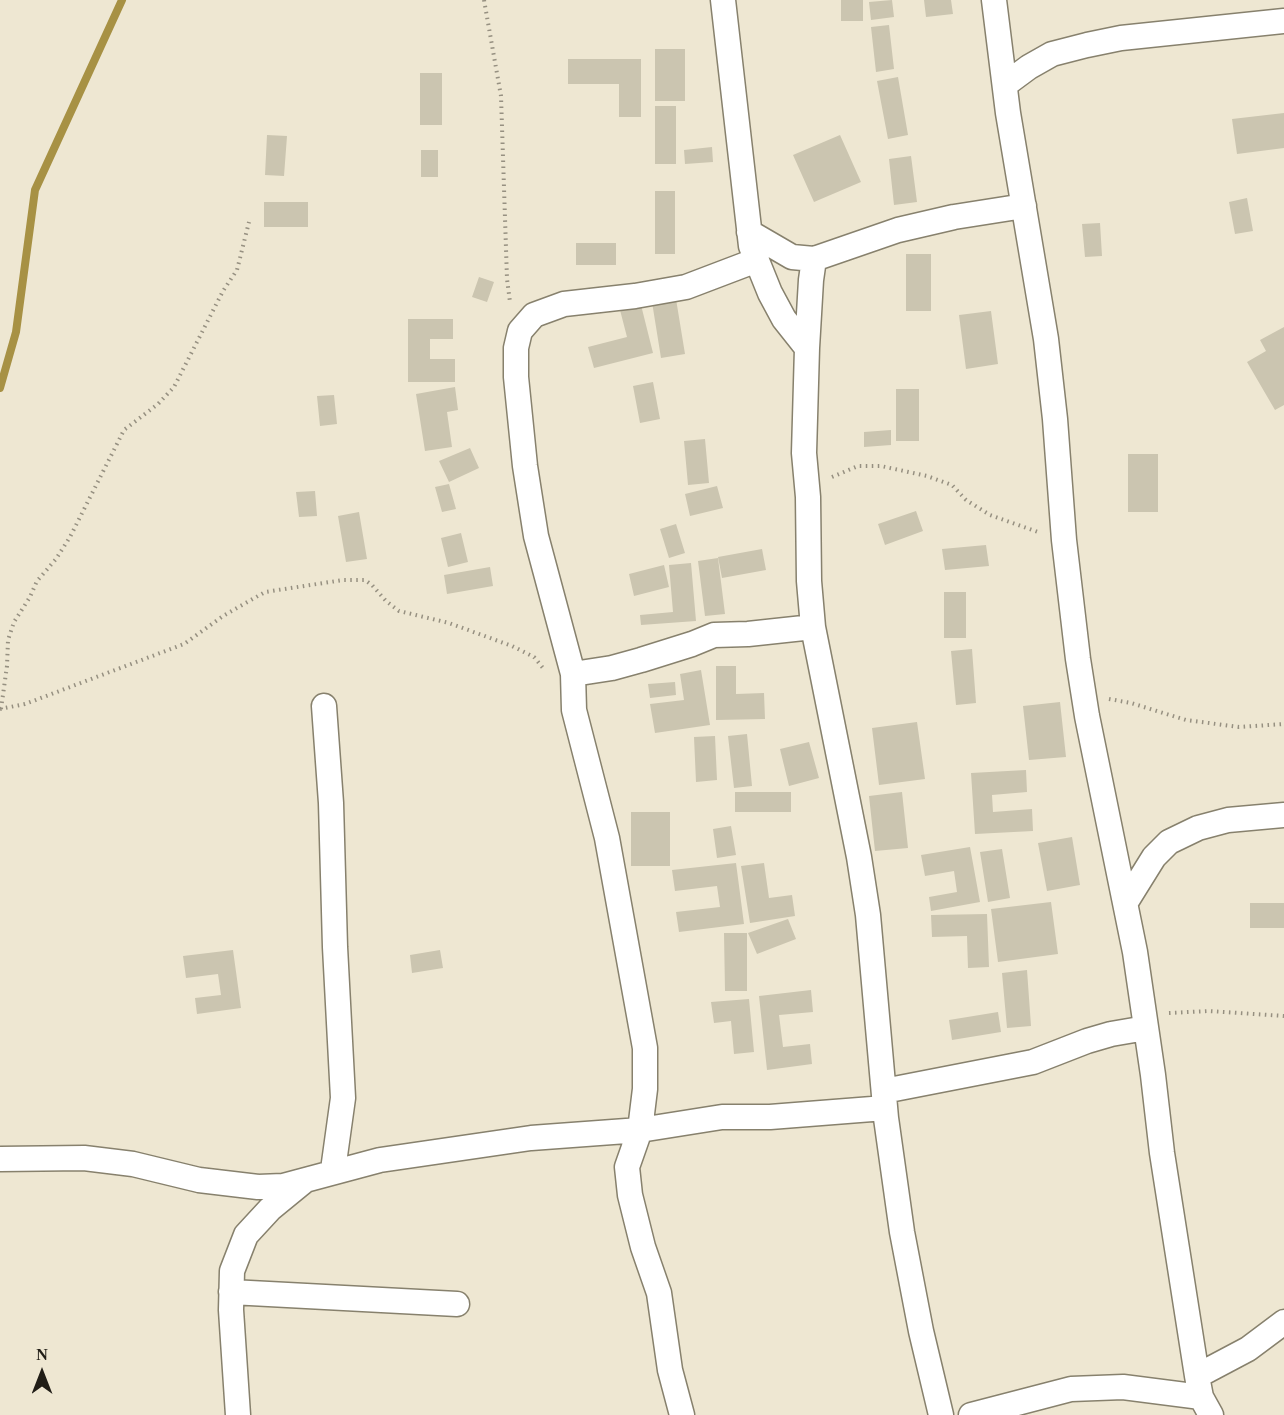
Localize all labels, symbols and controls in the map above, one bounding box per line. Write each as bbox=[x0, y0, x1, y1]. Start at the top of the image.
north arrow bbox=[12, 1343, 72, 1403]
text: N bbox=[36, 1346, 48, 1363]

